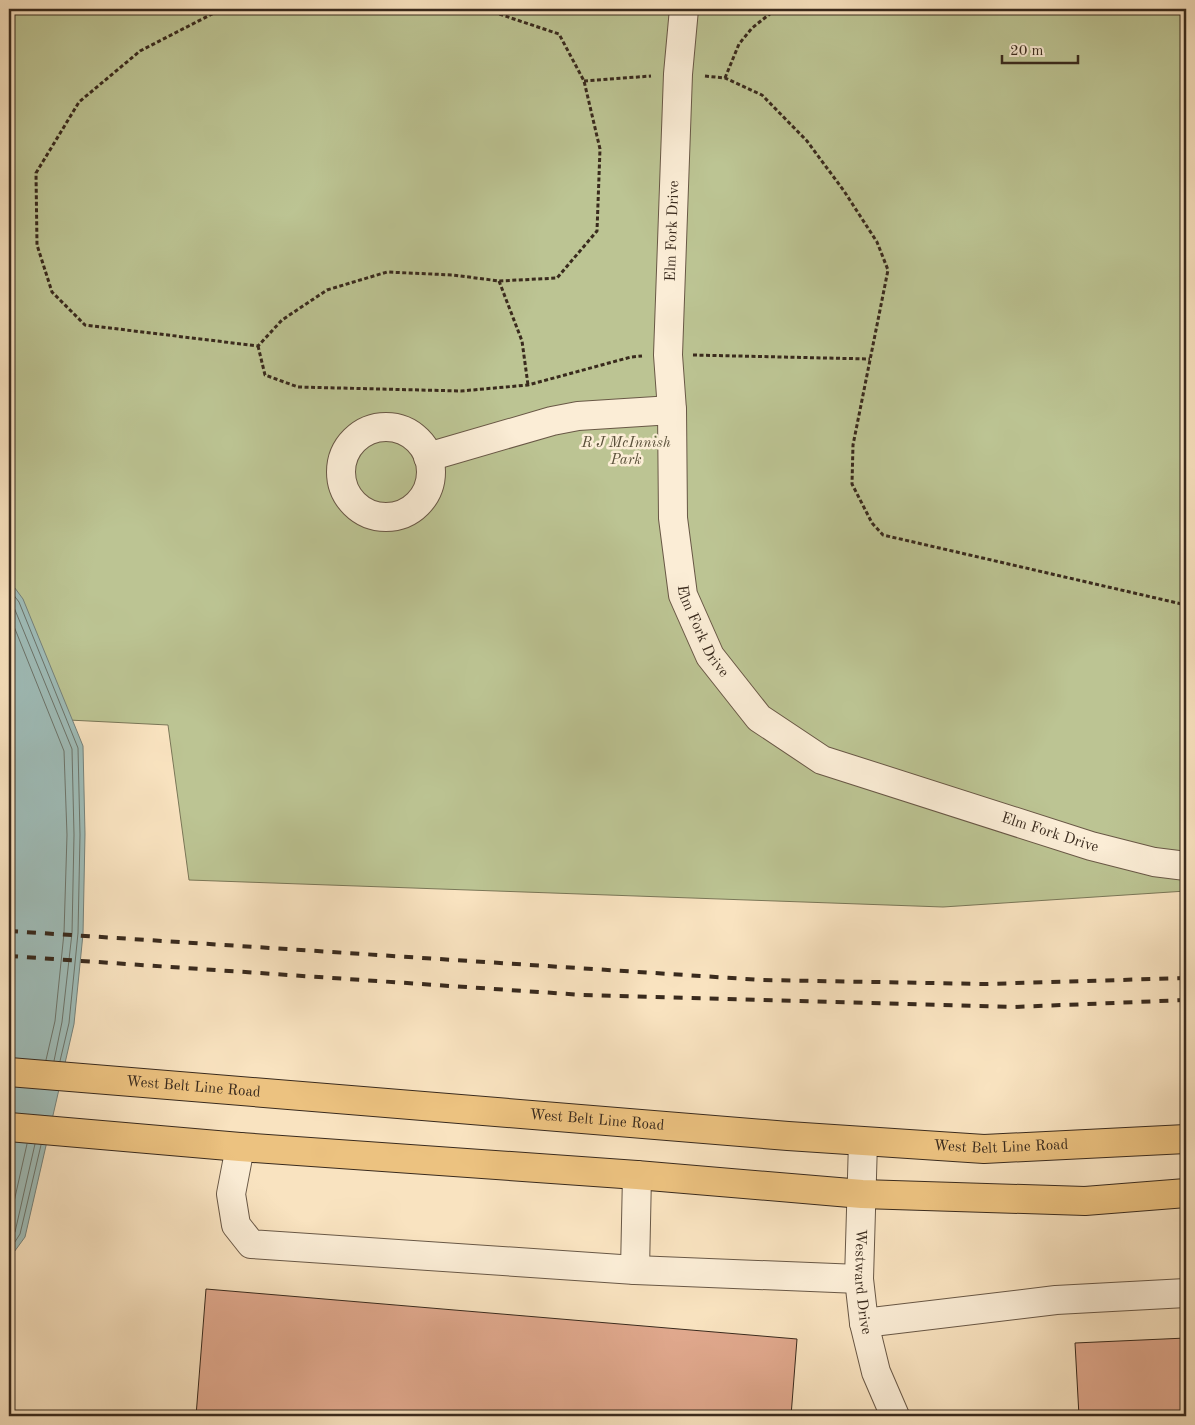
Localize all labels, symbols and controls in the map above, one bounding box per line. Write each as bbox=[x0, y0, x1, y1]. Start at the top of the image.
scale bar bbox=[1002, 32, 1079, 64]
text: 20 m bbox=[1010, 44, 1044, 59]
street label: Elm Fork Drive bbox=[664, 180, 682, 282]
park label: R J McInnish Park bbox=[580, 436, 671, 468]
street label: Elm Fork Drive bbox=[674, 584, 731, 680]
street label: Elm Fork Drive bbox=[999, 810, 1100, 855]
street label: West Belt Line Road bbox=[125, 1074, 261, 1100]
street label: West Belt Line Road bbox=[529, 1107, 665, 1133]
street label: West Belt Line Road bbox=[933, 1137, 1069, 1157]
street label: Westward Drive bbox=[851, 1229, 874, 1336]

